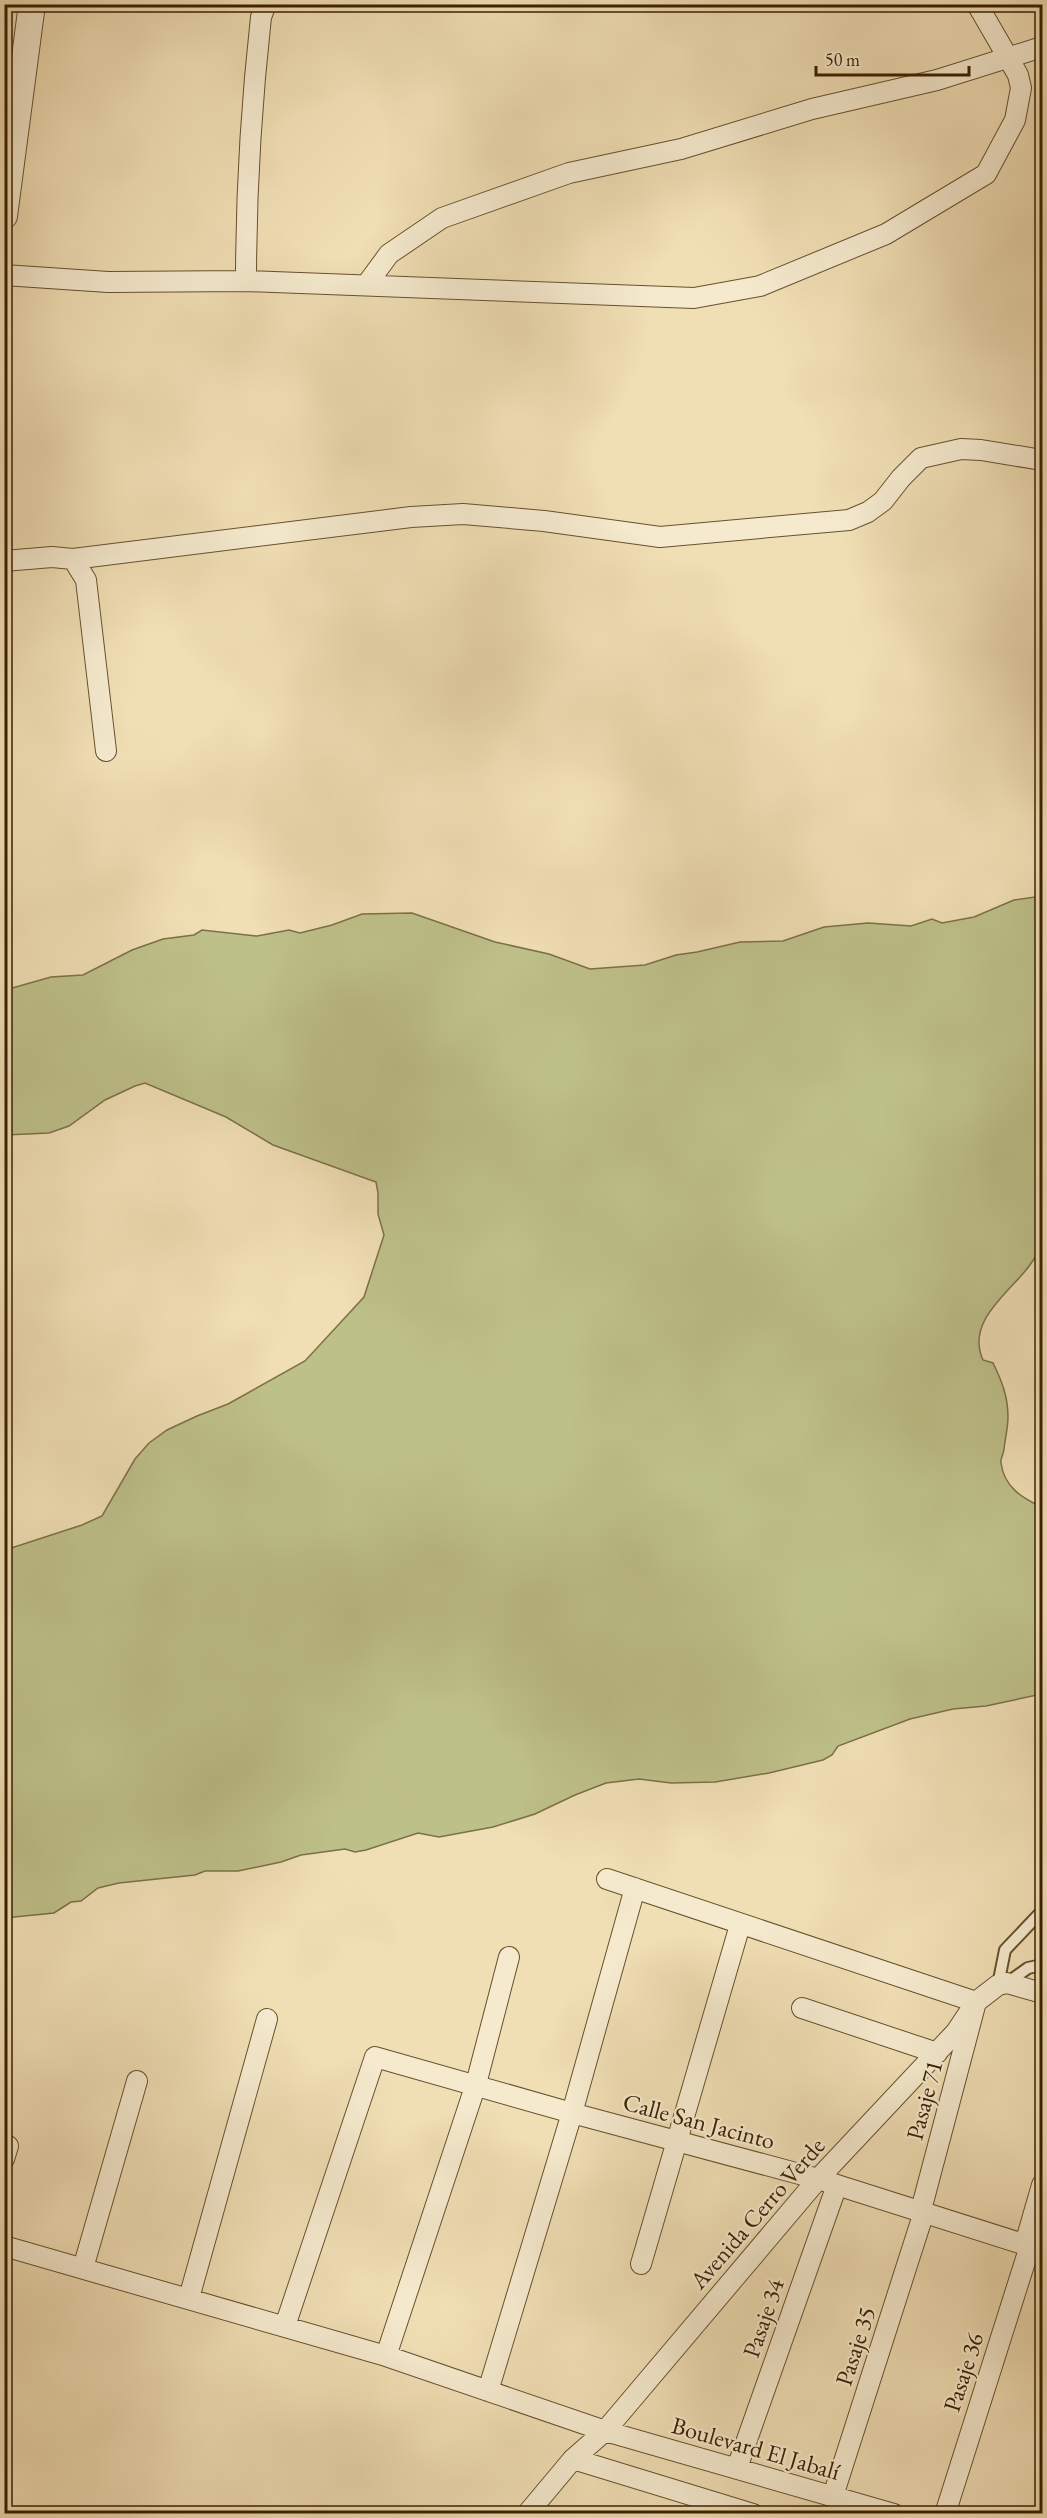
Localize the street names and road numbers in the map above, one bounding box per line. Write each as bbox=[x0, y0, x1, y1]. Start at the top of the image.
street label: Pasaje 71 bbox=[899, 2057, 949, 2143]
street label: Calle San Jacinto bbox=[620, 2086, 778, 2156]
street label: Avenida Cerro Verde bbox=[682, 2131, 831, 2296]
street label: Pasaje 34 bbox=[735, 2274, 791, 2362]
street label: Pasaje 35 bbox=[828, 2303, 882, 2389]
street label: Pasaje 36 bbox=[936, 2329, 990, 2415]
street label: Boulevard El Jabalí bbox=[668, 2409, 844, 2487]

